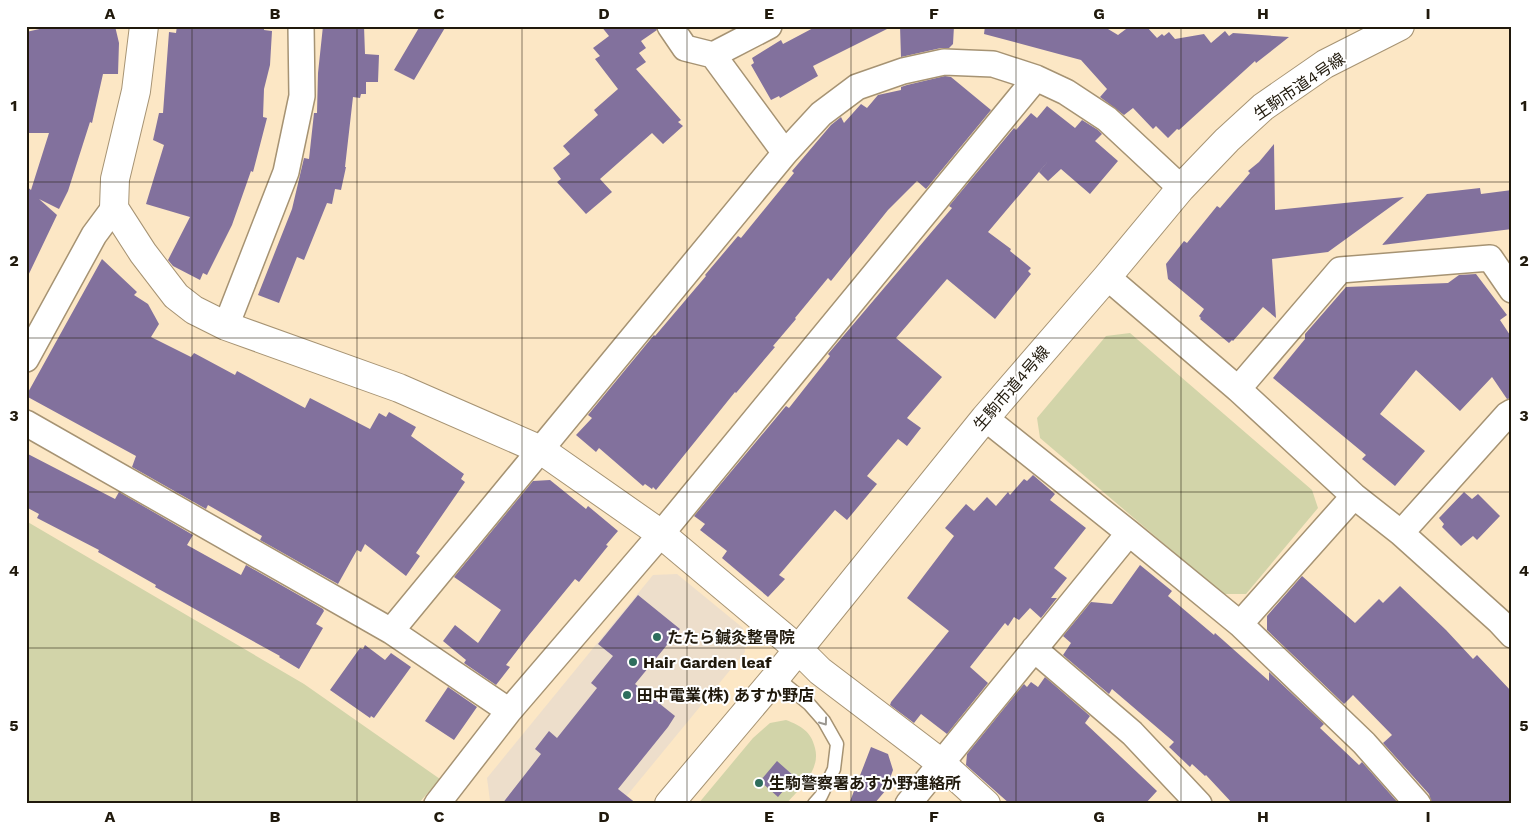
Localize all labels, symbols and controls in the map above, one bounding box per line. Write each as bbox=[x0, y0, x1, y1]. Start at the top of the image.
text: A bbox=[105, 4, 116, 23]
text: B bbox=[270, 4, 281, 23]
text: C bbox=[434, 4, 445, 23]
text: D bbox=[598, 4, 610, 23]
text: E bbox=[764, 4, 774, 23]
text: F bbox=[929, 4, 939, 23]
text: G bbox=[1093, 4, 1105, 23]
text: H bbox=[1257, 4, 1269, 23]
text: I bbox=[1425, 4, 1431, 23]
street label: 生駒市道4号線 bbox=[1250, 49, 1348, 124]
text: 1 bbox=[11, 96, 17, 115]
text: 1 bbox=[1521, 96, 1527, 115]
text: 2 bbox=[9, 251, 19, 270]
text: 2 bbox=[1519, 251, 1529, 270]
street label: 生駒市道4号線 bbox=[970, 342, 1053, 434]
text: 3 bbox=[9, 406, 19, 425]
text: 3 bbox=[1519, 406, 1529, 425]
text: 4 bbox=[9, 561, 19, 580]
text: 4 bbox=[1519, 561, 1529, 580]
place label: たたら鍼灸整骨院 bbox=[667, 628, 795, 647]
marker: たたら鍼灸整骨院 bbox=[651, 631, 663, 643]
place label: Hair Garden leaf bbox=[643, 653, 772, 672]
marker: Hair Garden leaf bbox=[627, 656, 639, 668]
place label: 田中電業(株) あすか野店 bbox=[637, 686, 814, 705]
marker: 田中電業(株) あすか野店 bbox=[621, 689, 633, 701]
text: 5 bbox=[9, 716, 19, 735]
one-way arrow bbox=[818, 716, 827, 726]
text: 5 bbox=[1519, 716, 1529, 735]
place label: 生駒警察署あすか野連絡所 bbox=[769, 774, 961, 793]
marker: 生駒警察署あすか野連絡所 bbox=[753, 777, 765, 789]
text: A bbox=[105, 807, 116, 826]
text: B bbox=[270, 807, 281, 826]
text: C bbox=[434, 807, 445, 826]
text: D bbox=[598, 807, 610, 826]
text: E bbox=[764, 807, 774, 826]
text: F bbox=[929, 807, 939, 826]
text: G bbox=[1093, 807, 1105, 826]
text: H bbox=[1257, 807, 1269, 826]
text: I bbox=[1425, 807, 1431, 826]

